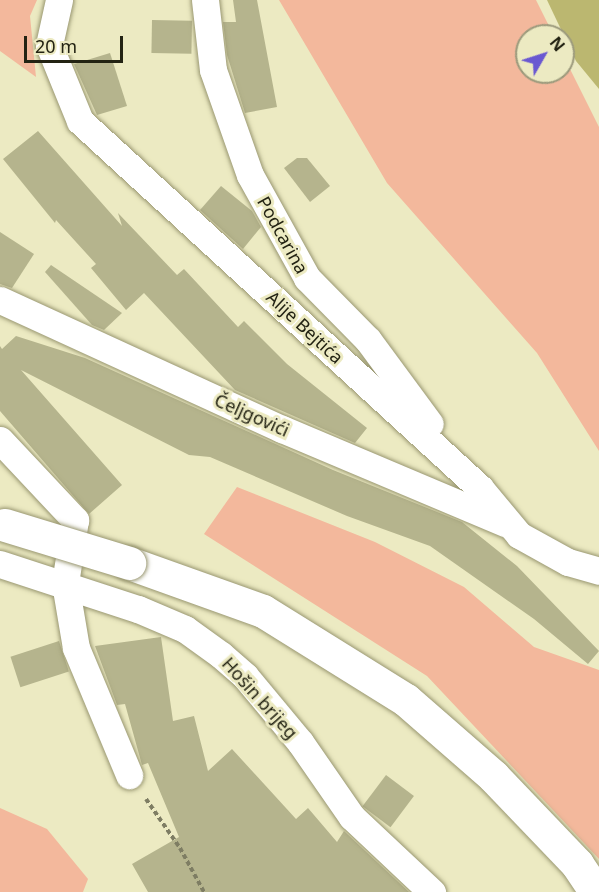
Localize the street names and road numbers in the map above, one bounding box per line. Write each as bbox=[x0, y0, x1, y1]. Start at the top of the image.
street label: Podcarina bbox=[253, 193, 313, 277]
street label: Alije Bejtića bbox=[262, 286, 348, 368]
street label: Čeljgovići bbox=[211, 389, 293, 441]
street label: Hošin brijeg bbox=[218, 653, 302, 743]

